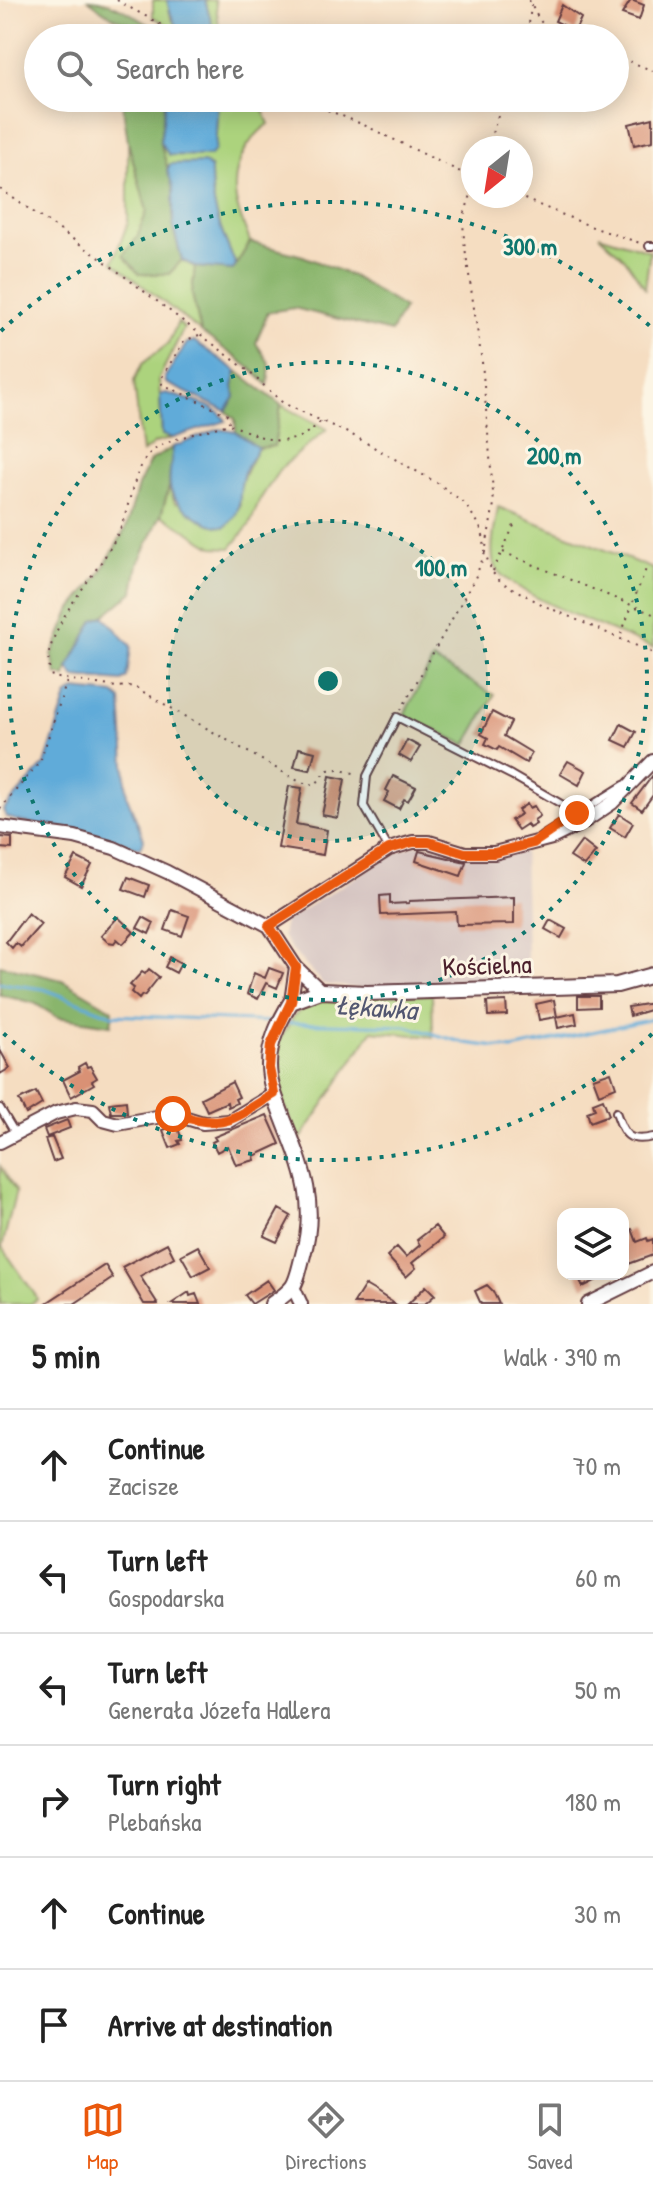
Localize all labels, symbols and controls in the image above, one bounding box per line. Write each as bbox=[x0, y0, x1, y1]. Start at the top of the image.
search box bbox=[24, 24, 629, 112]
icon: search bbox=[52, 46, 96, 90]
text: Search here bbox=[116, 48, 244, 88]
north arrow bbox=[461, 136, 533, 208]
text: 300 m bbox=[503, 230, 557, 262]
text: 200 m bbox=[527, 439, 581, 471]
text: 100 m bbox=[415, 551, 467, 583]
centre of rings bbox=[314, 667, 342, 695]
route end bbox=[559, 795, 595, 831]
street label: Kościelna bbox=[442, 946, 532, 984]
water label: Łękawka bbox=[334, 985, 421, 1029]
route start bbox=[155, 1096, 191, 1132]
map controls bbox=[557, 1208, 629, 1280]
button: layers bbox=[557, 1208, 629, 1280]
text: 5 min bbox=[32, 1333, 100, 1379]
text: Walk · 390 m bbox=[503, 1339, 621, 1374]
text: Continue bbox=[108, 1428, 205, 1468]
icon: ahead bbox=[32, 1443, 76, 1487]
text: 70 m bbox=[573, 1448, 621, 1483]
text: Zacisze bbox=[108, 1468, 179, 1503]
text: Turn left bbox=[108, 1540, 207, 1580]
icon: left bbox=[32, 1555, 76, 1599]
text: 60 m bbox=[575, 1560, 621, 1595]
text: Gospodarska bbox=[108, 1580, 224, 1615]
text: Turn left bbox=[108, 1652, 207, 1692]
icon: left bbox=[32, 1667, 76, 1711]
text: 50 m bbox=[575, 1672, 621, 1707]
text: Generała Józefa Hallera bbox=[108, 1692, 330, 1727]
text: Turn right bbox=[108, 1764, 221, 1804]
icon: right bbox=[32, 1779, 76, 1823]
text: 180 m bbox=[565, 1784, 621, 1819]
text: Plebańska bbox=[108, 1804, 201, 1839]
icon: ahead bbox=[32, 1891, 76, 1935]
text: Continue bbox=[108, 1893, 205, 1933]
text: 30 m bbox=[574, 1896, 621, 1931]
icon: arrive bbox=[32, 2003, 76, 2047]
text: Arrive at destination bbox=[108, 2005, 333, 2045]
tab: Map bbox=[81, 2098, 125, 2176]
tab: Directions bbox=[286, 2098, 367, 2176]
tab: Saved bbox=[528, 2098, 572, 2176]

